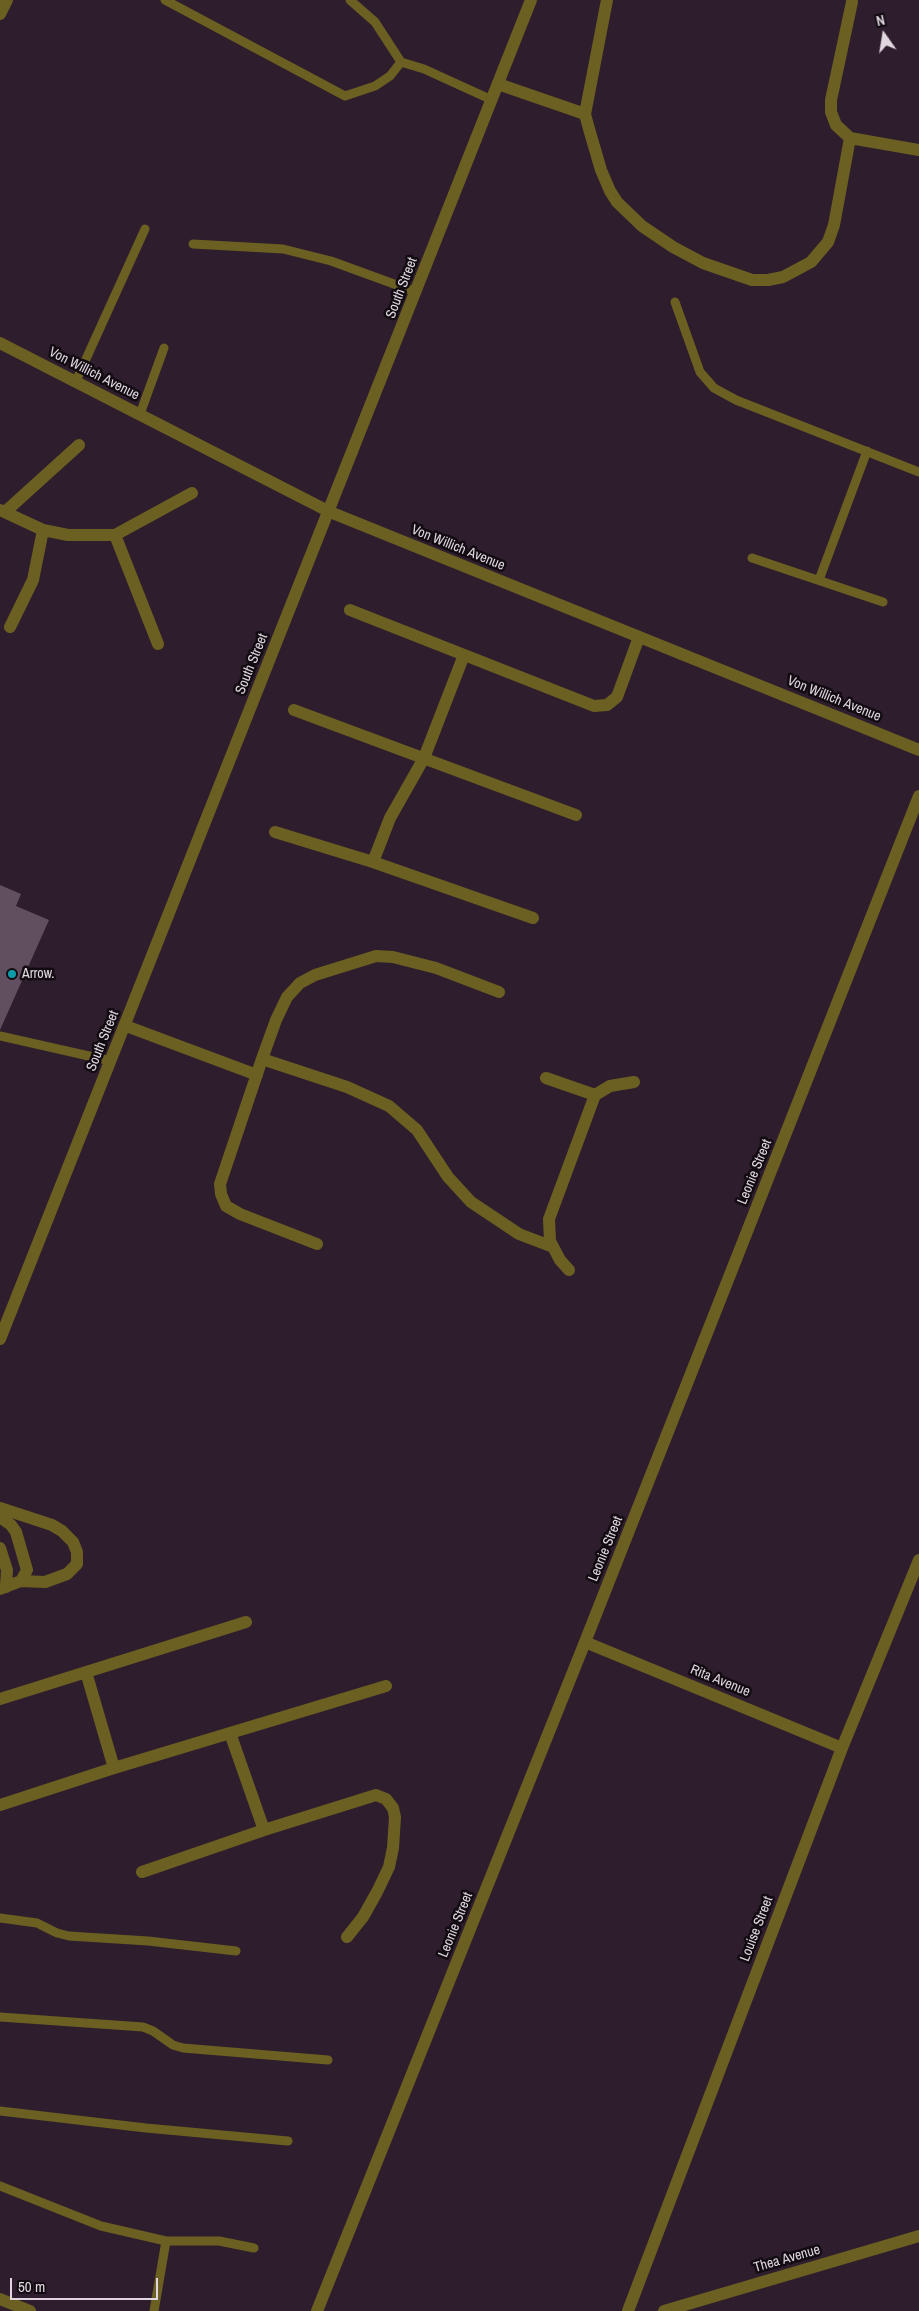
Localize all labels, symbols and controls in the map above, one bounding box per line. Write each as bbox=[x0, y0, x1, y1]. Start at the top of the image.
north arrow bbox=[859, 10, 909, 60]
text: N bbox=[875, 11, 887, 30]
street label: South Street bbox=[383, 255, 421, 321]
street label: Von Willich Avenue bbox=[46, 344, 142, 404]
street label: Von Willich Avenue bbox=[409, 522, 507, 574]
street label: South Street bbox=[232, 631, 272, 697]
street label: Von Willich Avenue bbox=[785, 673, 883, 725]
place label: Arrow. bbox=[22, 966, 55, 982]
marker: Arrow. bbox=[6, 968, 18, 980]
street label: South Street bbox=[83, 1008, 123, 1074]
street label: Leonie Street bbox=[734, 1137, 776, 1207]
street label: Leonie Street bbox=[585, 1514, 627, 1584]
street label: Rita Avenue bbox=[688, 1661, 752, 1701]
street label: Leonie Street bbox=[435, 1890, 477, 1960]
street label: Louise Street bbox=[737, 1894, 777, 1964]
street label: Thea Avenue bbox=[752, 2242, 822, 2276]
scale bar bbox=[12, 2268, 160, 2300]
text: 50 m bbox=[18, 2276, 45, 2297]

